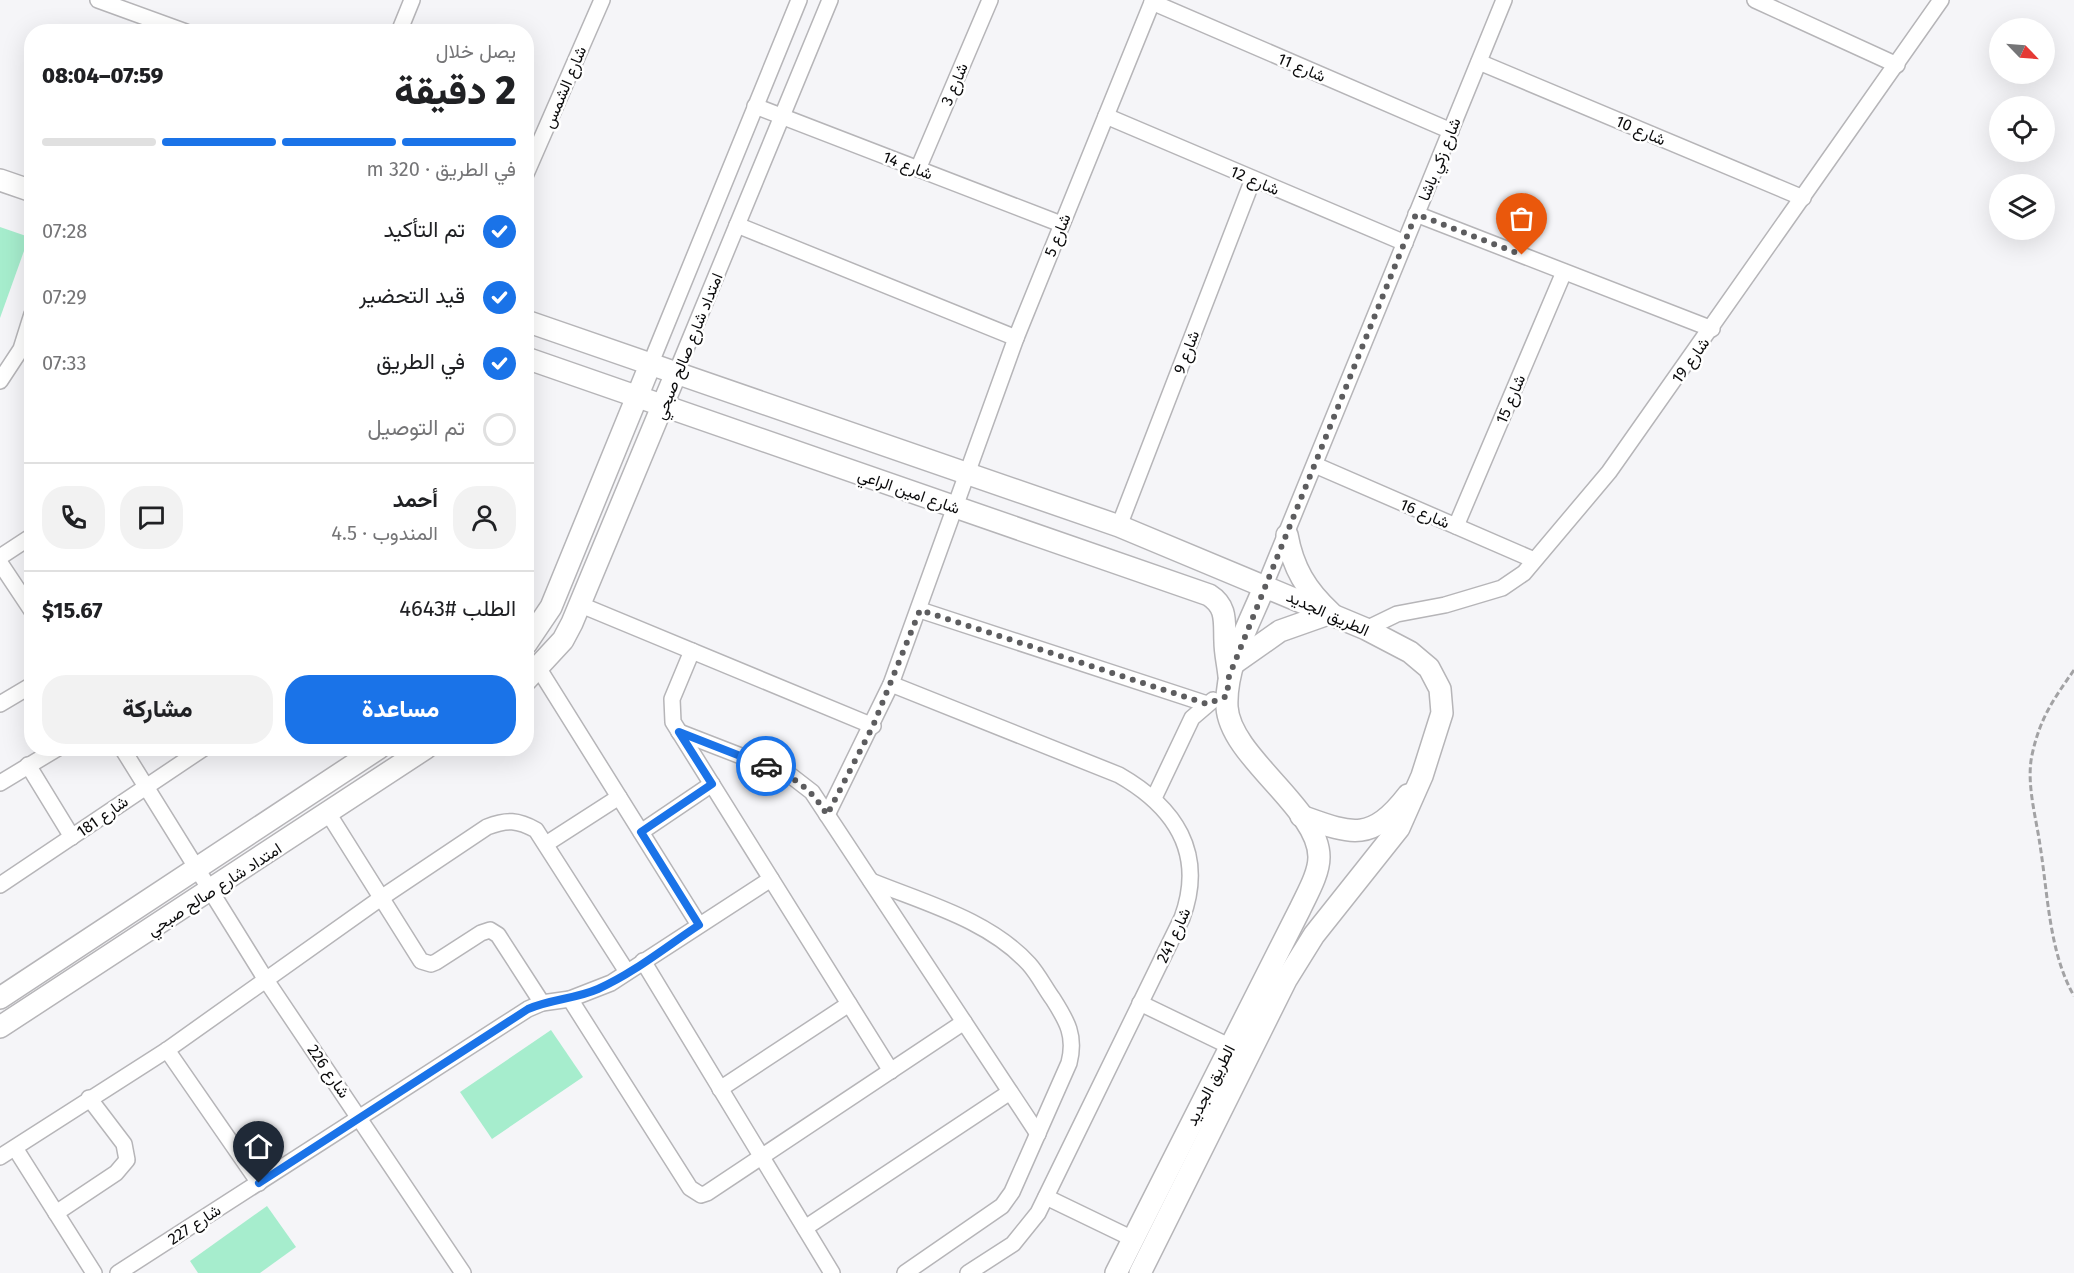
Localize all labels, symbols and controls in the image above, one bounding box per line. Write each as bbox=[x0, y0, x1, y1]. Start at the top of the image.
north arrow bbox=[1989, 18, 2055, 84]
map controls bbox=[1989, 18, 2055, 240]
text: يصل خلال bbox=[436, 39, 516, 63]
street label: شارع الشمس bbox=[539, 43, 592, 132]
street label: شارع 11 bbox=[1274, 49, 1329, 88]
street label: شارع 3 bbox=[937, 60, 974, 109]
text: 07:59–08:04 bbox=[42, 62, 163, 89]
text: 2 دقيقة bbox=[394, 68, 516, 114]
button: locate bbox=[1989, 96, 2055, 162]
street label: شارع 10 bbox=[1612, 112, 1669, 151]
street label: شارع زكي باشا bbox=[1414, 115, 1468, 205]
street label: شارع 14 bbox=[879, 147, 935, 185]
text: في الطريق · 320 m bbox=[367, 157, 516, 181]
street label: شارع 12 bbox=[1227, 162, 1282, 201]
button: layers bbox=[1989, 174, 2055, 240]
pin bbox=[1496, 193, 1547, 255]
icon: bag bbox=[1505, 202, 1538, 235]
street label: شارع 5 bbox=[1040, 211, 1076, 260]
icon: check bbox=[483, 215, 516, 248]
text: تم التأكيد bbox=[383, 216, 465, 243]
text: 07:28 bbox=[42, 219, 87, 243]
street label: امتداد شارع صالح صبحي bbox=[650, 270, 730, 424]
icon: check bbox=[483, 281, 516, 314]
text: قيد التحضير bbox=[359, 282, 465, 309]
text: 07:29 bbox=[42, 285, 87, 309]
street label: شارع 9 bbox=[1170, 328, 1205, 377]
street label: شارع 19 bbox=[1668, 334, 1715, 388]
icon: check bbox=[483, 347, 516, 380]
text: في الطريق bbox=[376, 348, 465, 375]
text: 07:33 bbox=[42, 351, 87, 375]
street label: شارع 15 bbox=[1492, 372, 1531, 427]
text: تم التوصيل bbox=[367, 414, 465, 441]
street label: شارع امين الراعي bbox=[854, 465, 962, 522]
button: phone bbox=[42, 486, 105, 549]
button: chat bbox=[120, 486, 183, 549]
text: أحمد bbox=[393, 486, 438, 513]
button: person bbox=[453, 486, 516, 549]
street label: شارع 16 bbox=[1396, 495, 1452, 534]
text: المندوب · 4.5 bbox=[331, 521, 438, 545]
street label: الطريق الجديد bbox=[1283, 587, 1372, 641]
text: الطلب #4643 bbox=[399, 595, 516, 622]
text: $15.67 bbox=[42, 597, 103, 624]
button: مشاركة bbox=[42, 675, 273, 744]
button: مساعدة bbox=[285, 675, 516, 744]
courier bbox=[736, 736, 796, 796]
icon: car bbox=[750, 750, 783, 783]
street label: شارع 181 bbox=[73, 792, 133, 843]
street label: امتداد شارع صالح صبحي bbox=[144, 839, 287, 943]
street label: شارع 241 bbox=[1152, 905, 1196, 967]
street label: شارع 226 bbox=[302, 1041, 354, 1103]
street label: الطريق الجديد bbox=[1182, 1042, 1240, 1129]
pin bbox=[233, 1121, 284, 1183]
icon: home bbox=[242, 1130, 275, 1163]
street label: شارع 227 bbox=[164, 1200, 225, 1250]

